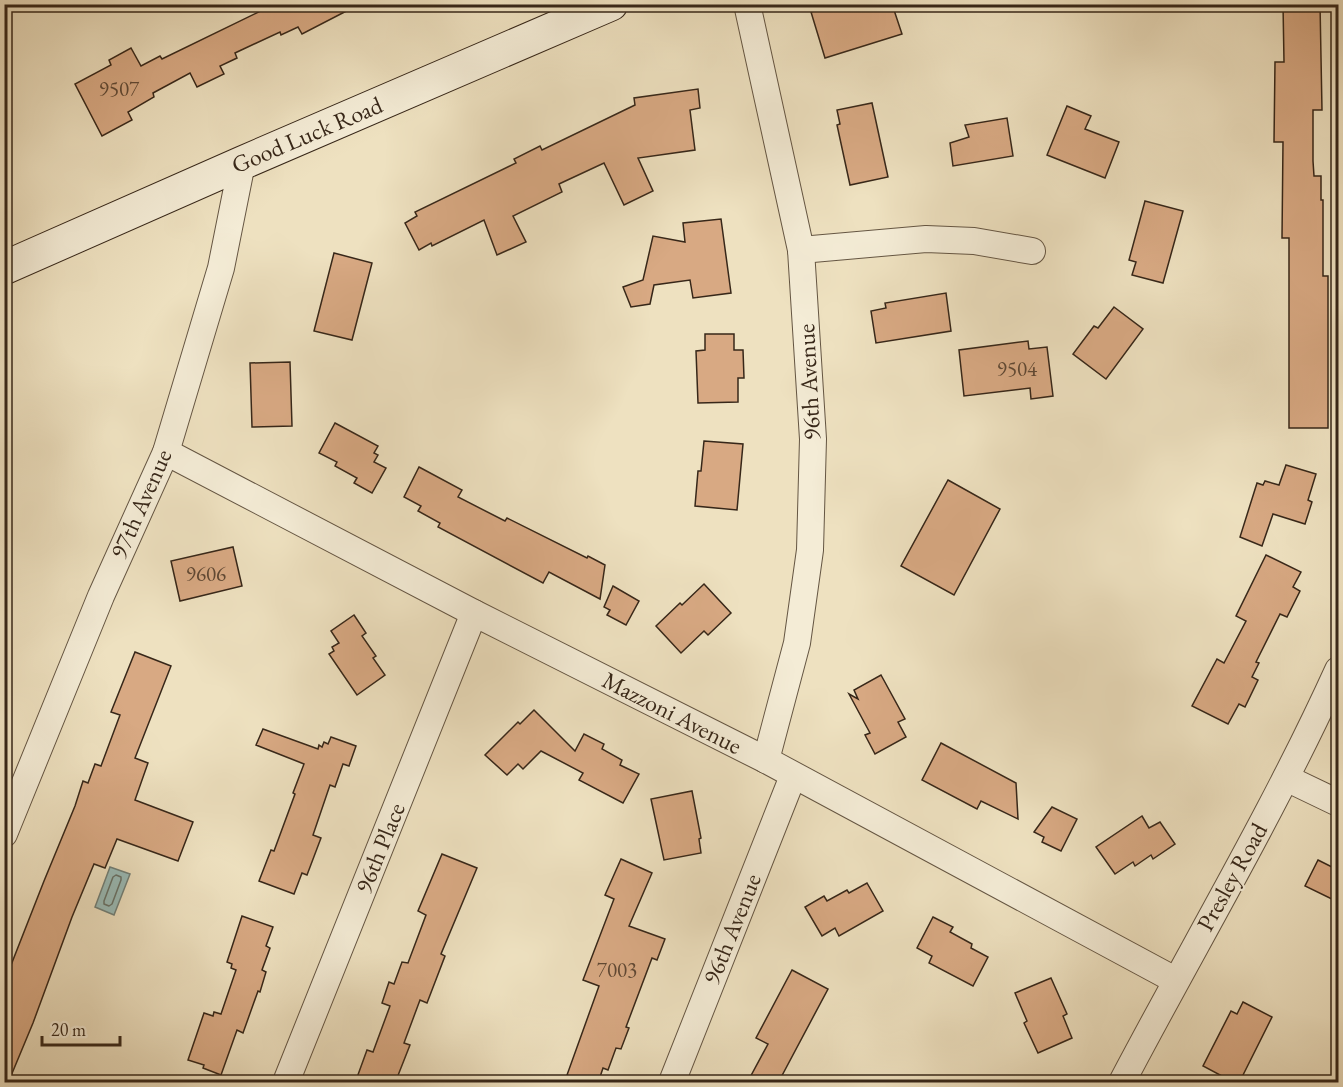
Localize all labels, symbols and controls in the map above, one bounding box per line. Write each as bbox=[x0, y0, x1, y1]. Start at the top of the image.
house number: 9507 bbox=[99, 75, 140, 102]
street label: Good Luck Road bbox=[227, 88, 388, 180]
street label: 96th Avenue bbox=[790, 323, 827, 441]
house number: 9504 bbox=[997, 355, 1038, 382]
street label: 97th Avenue bbox=[103, 444, 178, 563]
house number: 9606 bbox=[186, 560, 226, 587]
street label: Mazzoni Avenue bbox=[597, 664, 747, 761]
street label: 96th Place bbox=[347, 798, 412, 898]
street label: Presley Road bbox=[1189, 816, 1274, 936]
street label: 96th Avenue bbox=[695, 869, 768, 989]
house number: 7003 bbox=[597, 956, 637, 983]
scale bar bbox=[42, 1009, 120, 1047]
text: 20 m bbox=[51, 1018, 86, 1041]

